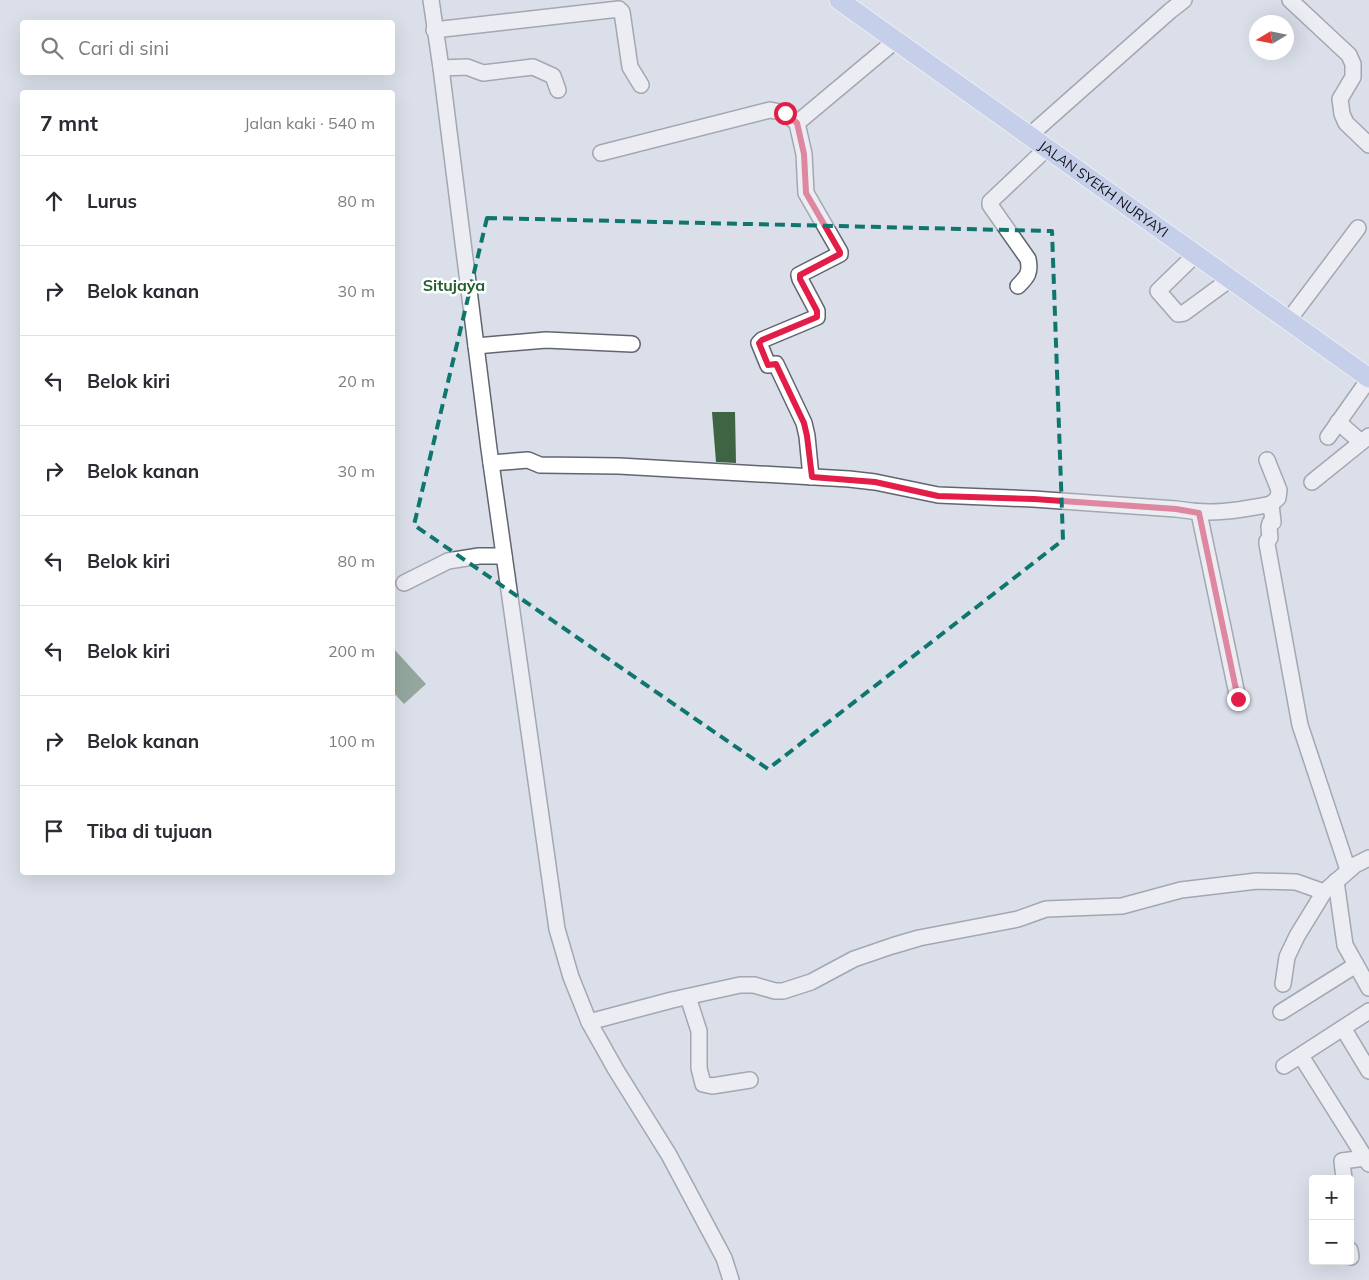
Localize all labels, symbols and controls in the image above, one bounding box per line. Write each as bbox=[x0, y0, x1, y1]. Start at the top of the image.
north arrow bbox=[1249, 15, 1294, 60]
search box bbox=[20, 20, 395, 75]
icon: search bbox=[38, 34, 66, 62]
text: Cari di sini bbox=[78, 36, 169, 60]
route start bbox=[774, 102, 797, 125]
text: 7 mnt bbox=[40, 110, 98, 136]
text: Jalan kaki · 540 m bbox=[244, 113, 375, 133]
street label: JALAN SYEKH NURYAYI bbox=[1035, 136, 1172, 241]
icon: ahead bbox=[40, 187, 68, 215]
text: Lurus bbox=[87, 189, 137, 213]
text: 80 m bbox=[338, 191, 375, 211]
district label: Situjaya bbox=[423, 275, 485, 295]
icon: right bbox=[40, 277, 68, 305]
text: Belok kanan bbox=[87, 279, 199, 303]
text: 30 m bbox=[338, 281, 375, 301]
icon: left bbox=[40, 367, 68, 395]
text: Belok kiri bbox=[87, 369, 170, 393]
text: 20 m bbox=[338, 371, 375, 391]
icon: right bbox=[40, 457, 68, 485]
text: Belok kanan bbox=[87, 459, 199, 483]
text: 30 m bbox=[338, 461, 375, 481]
icon: left bbox=[40, 547, 68, 575]
text: Belok kiri bbox=[87, 549, 170, 573]
text: 80 m bbox=[338, 551, 375, 571]
icon: left bbox=[40, 637, 68, 665]
text: Belok kiri bbox=[87, 639, 170, 663]
text: 200 m bbox=[328, 641, 375, 661]
route end bbox=[1227, 688, 1250, 711]
icon: right bbox=[40, 727, 68, 755]
text: Belok kanan bbox=[87, 729, 199, 753]
text: 100 m bbox=[328, 731, 375, 751]
icon: arrive bbox=[40, 817, 68, 845]
text: Tiba di tujuan bbox=[87, 819, 212, 843]
map controls bbox=[1309, 1175, 1354, 1265]
button: + bbox=[1309, 1175, 1354, 1220]
button: − bbox=[1309, 1220, 1354, 1265]

